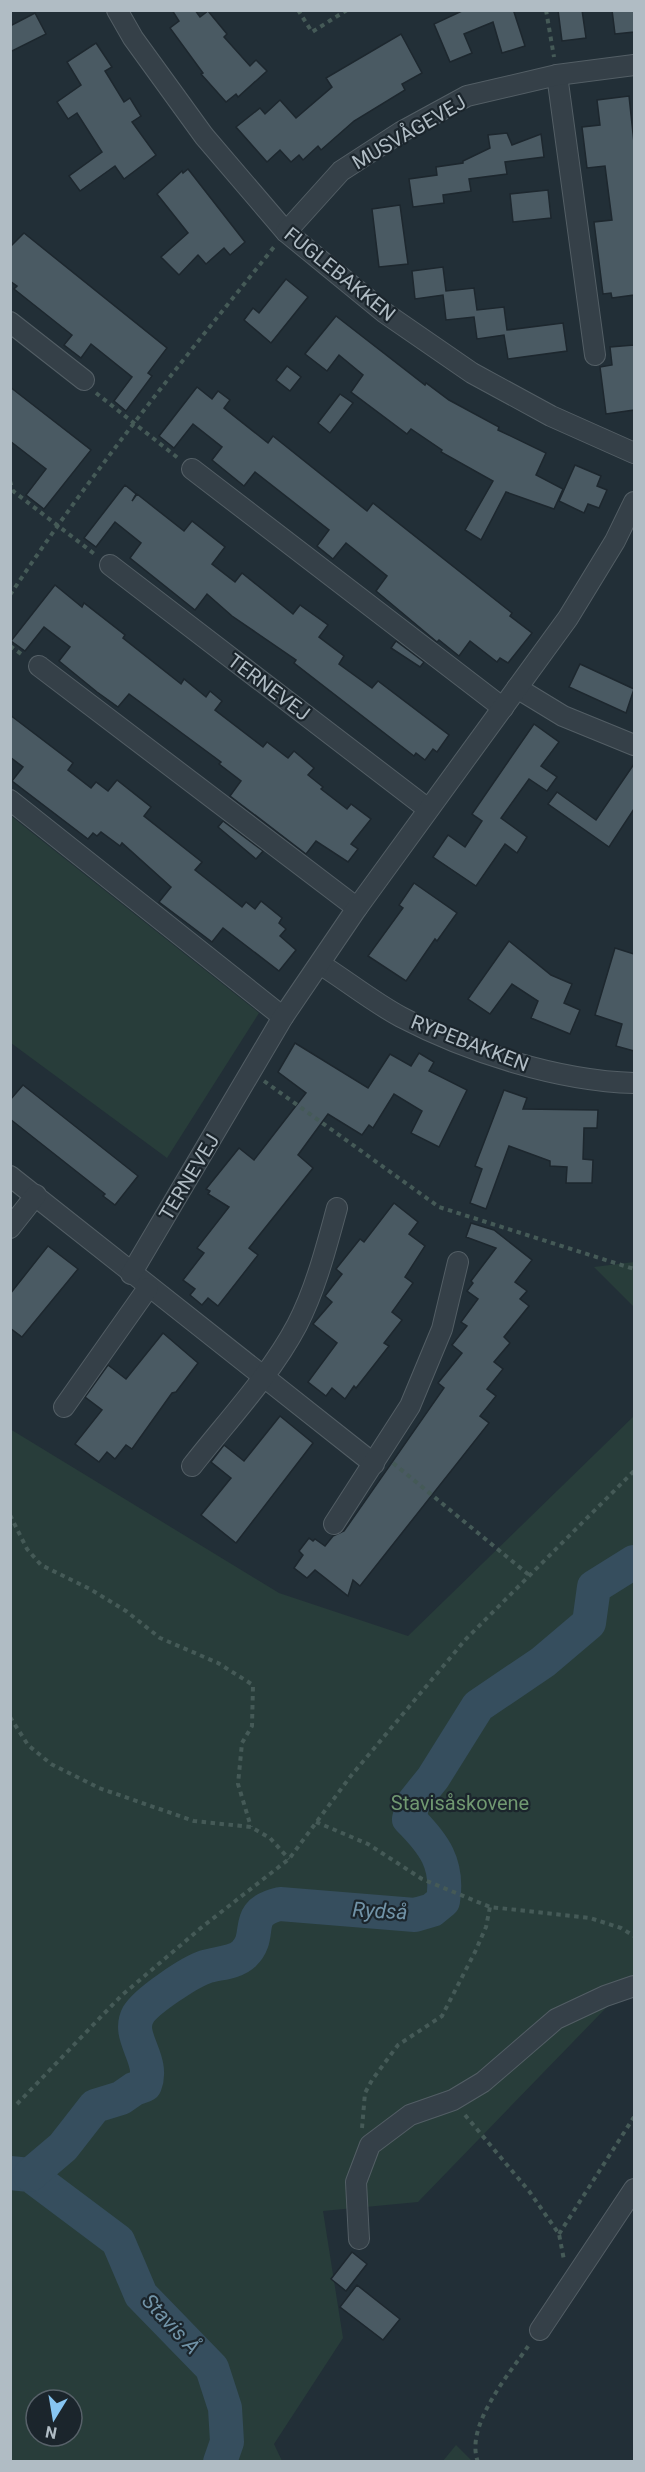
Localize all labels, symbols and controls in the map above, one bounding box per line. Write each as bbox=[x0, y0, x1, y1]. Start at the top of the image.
street label: MUSVÅGEVEJ bbox=[348, 90, 470, 174]
street label: FUGLEBAKKEN bbox=[280, 222, 400, 326]
street label: TERNEVEJ bbox=[223, 648, 315, 726]
street label: RYPEBAKKEN bbox=[408, 1010, 532, 1076]
street label: TERNEVEJ bbox=[154, 1130, 224, 1224]
park label: Stavisåskovene bbox=[391, 1791, 529, 1815]
water label: Rydså bbox=[352, 1898, 408, 1924]
water label: Stavis Å bbox=[137, 2289, 205, 2359]
north arrow bbox=[24, 2388, 84, 2448]
text: N bbox=[44, 2422, 59, 2443]

